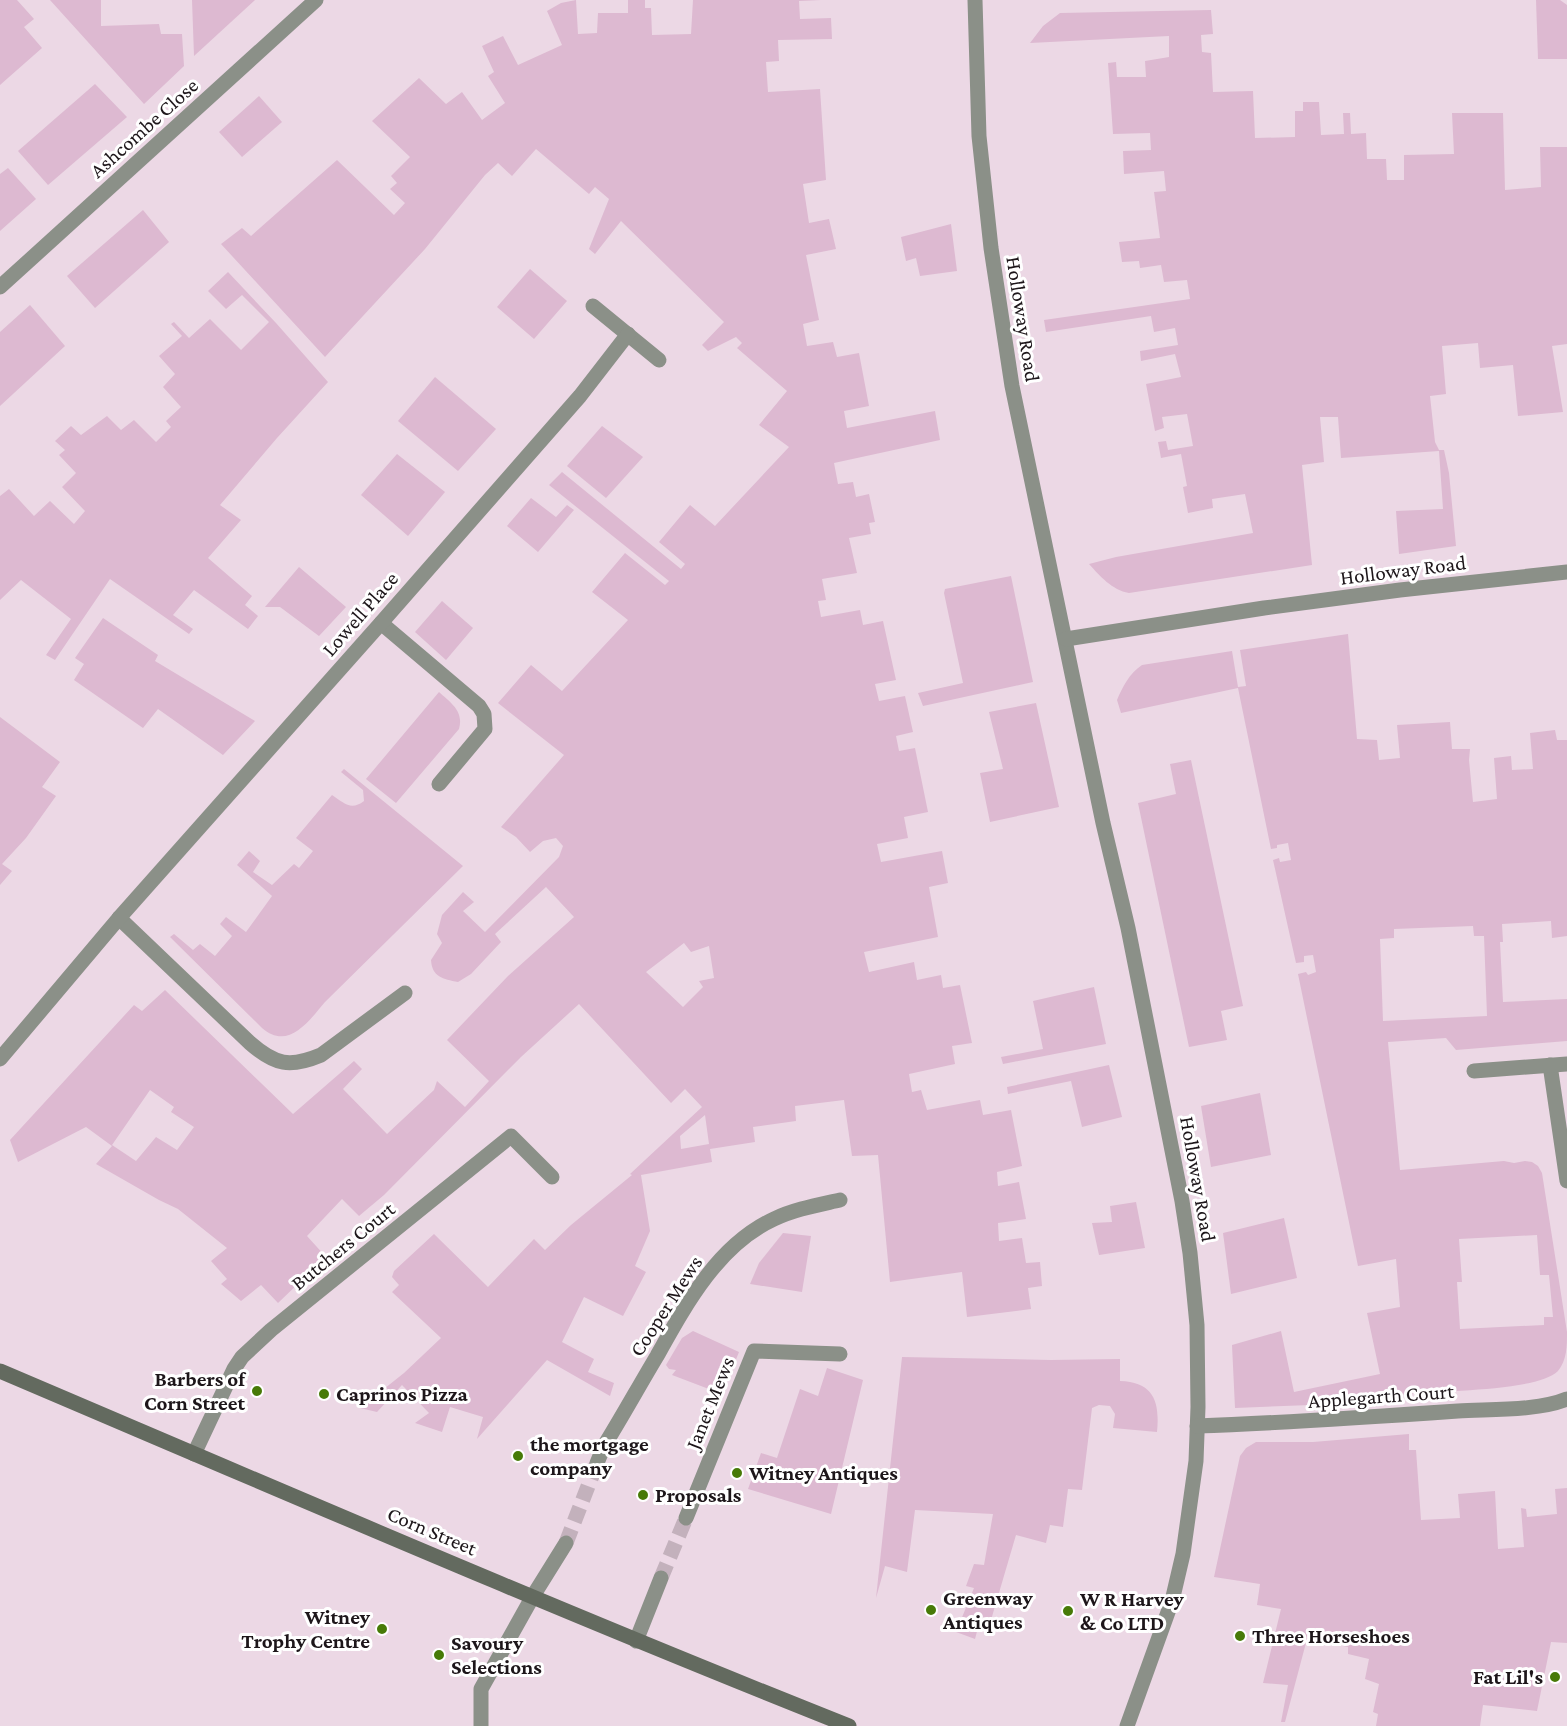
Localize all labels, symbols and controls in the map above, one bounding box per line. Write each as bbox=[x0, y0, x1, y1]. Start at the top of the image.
street label: Ashcombe Close bbox=[85, 73, 203, 183]
street label: Holloway Road bbox=[1001, 255, 1045, 383]
street label: Holloway Road bbox=[1339, 550, 1467, 590]
street label: Lowell Place bbox=[317, 567, 403, 661]
street label: Holloway Road bbox=[1175, 1115, 1221, 1243]
street label: Butchers Court bbox=[286, 1196, 400, 1295]
street label: Cooper Mews bbox=[625, 1251, 707, 1361]
street label: Janet Mews bbox=[680, 1353, 739, 1455]
place label: Barbers of Corn Street bbox=[144, 1367, 246, 1415]
street label: Applegarth Court bbox=[1307, 1379, 1456, 1413]
place label: Caprinos Pizza bbox=[336, 1382, 469, 1406]
marker: Barbers of Corn Street bbox=[250, 1384, 264, 1398]
marker: Caprinos Pizza bbox=[317, 1387, 331, 1401]
place label: the mortgage company bbox=[530, 1432, 649, 1480]
marker: the mortgage company bbox=[511, 1449, 525, 1463]
place label: Witney Antiques bbox=[748, 1461, 898, 1485]
marker: Witney Antiques bbox=[730, 1466, 744, 1480]
place label: Proposals bbox=[655, 1483, 742, 1507]
marker: Proposals bbox=[636, 1488, 650, 1502]
street label: Corn Street bbox=[384, 1501, 481, 1561]
place label: Greenway Antiques bbox=[942, 1586, 1033, 1634]
place label: W R Harvey & Co LTD bbox=[1079, 1587, 1185, 1635]
marker: Greenway Antiques bbox=[924, 1603, 938, 1617]
marker: W R Harvey & Co LTD bbox=[1061, 1604, 1075, 1618]
place label: Witney Trophy Centre bbox=[241, 1605, 371, 1653]
marker: Witney Trophy Centre bbox=[375, 1622, 389, 1636]
place label: Three Horseshoes bbox=[1252, 1624, 1410, 1648]
marker: Three Horseshoes bbox=[1233, 1629, 1247, 1643]
place label: Savoury Selections bbox=[451, 1631, 542, 1679]
marker: Savoury Selections bbox=[432, 1648, 446, 1662]
place label: Fat Lil's bbox=[1473, 1665, 1543, 1689]
marker: Fat Lil's bbox=[1548, 1670, 1562, 1684]

